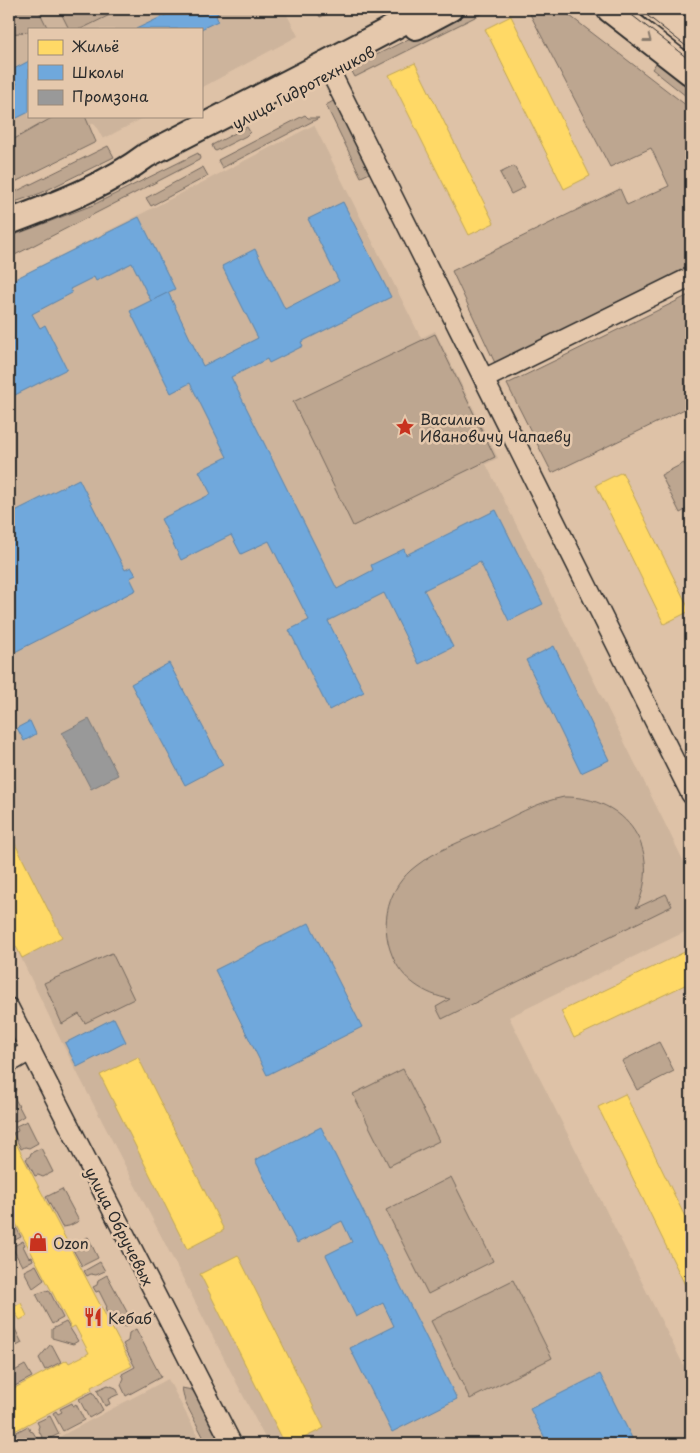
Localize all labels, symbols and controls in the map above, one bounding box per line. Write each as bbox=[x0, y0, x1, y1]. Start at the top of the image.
legend bbox=[28, 28, 202, 118]
one-way arrow bbox=[642, 33, 651, 41]
text: Жильё bbox=[71, 34, 119, 57]
street label: улица Гидротехников bbox=[228, 39, 379, 134]
text: Школы bbox=[72, 60, 124, 83]
text: Промзона bbox=[72, 84, 149, 107]
place label: Василию Ивановичу Чапаеву bbox=[420, 407, 571, 447]
place icon: Василию Ивановичу Чапаеву bbox=[394, 416, 416, 438]
street label: улица Обручевых bbox=[80, 1163, 160, 1290]
shop icon: Ozon bbox=[27, 1231, 49, 1253]
place label: Ozon bbox=[53, 1231, 89, 1254]
restaurant icon: Кебаб bbox=[82, 1306, 104, 1328]
place label: Кебаб bbox=[108, 1306, 152, 1329]

